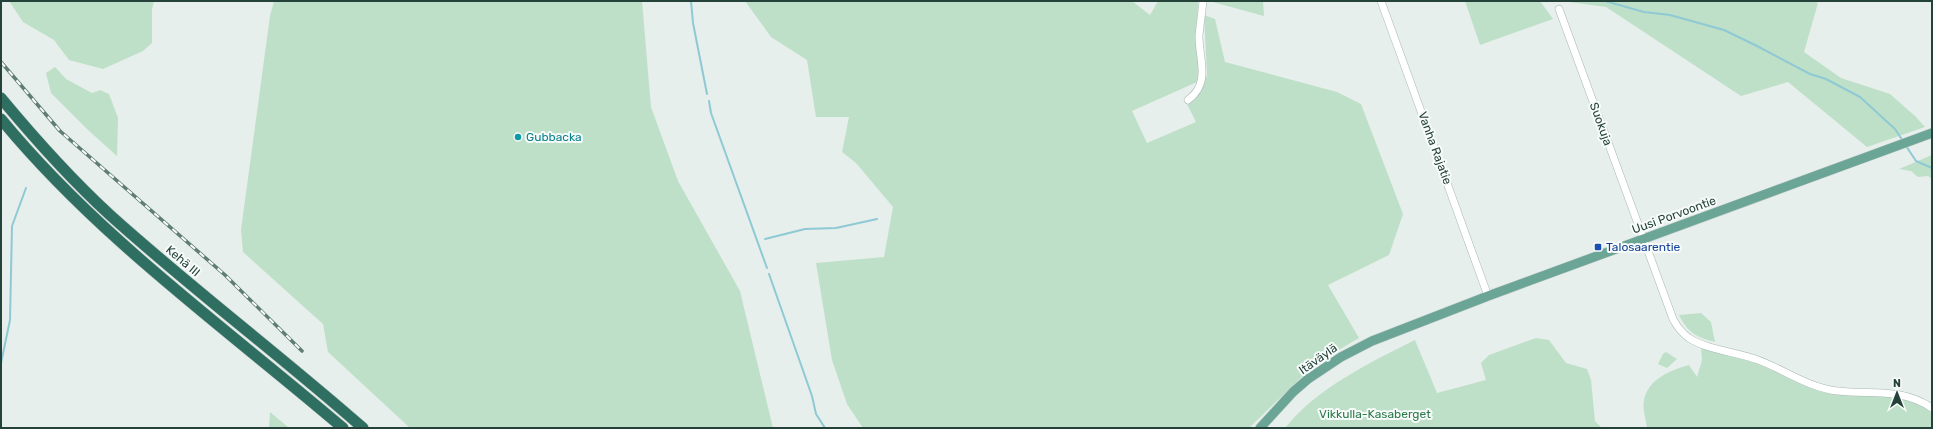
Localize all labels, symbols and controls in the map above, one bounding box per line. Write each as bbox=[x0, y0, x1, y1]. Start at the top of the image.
street label: Suokuja bbox=[1587, 101, 1615, 147]
street label: Vanha Rajatie bbox=[1415, 110, 1455, 187]
place label: Gubbacka bbox=[526, 130, 582, 144]
marker: Gubbacka bbox=[513, 132, 523, 142]
street label: Uusi Porvoontie bbox=[1630, 193, 1718, 237]
place label: Talosaarentie bbox=[1606, 240, 1681, 254]
marker: Talosaarentie bbox=[1593, 242, 1603, 252]
street label: Kehä III bbox=[163, 243, 203, 279]
street label: Itäväylä bbox=[1296, 341, 1340, 377]
north arrow bbox=[1877, 373, 1917, 413]
text: N bbox=[1893, 377, 1901, 390]
park label: Vikkulla-Kasaberget bbox=[1319, 407, 1431, 421]

